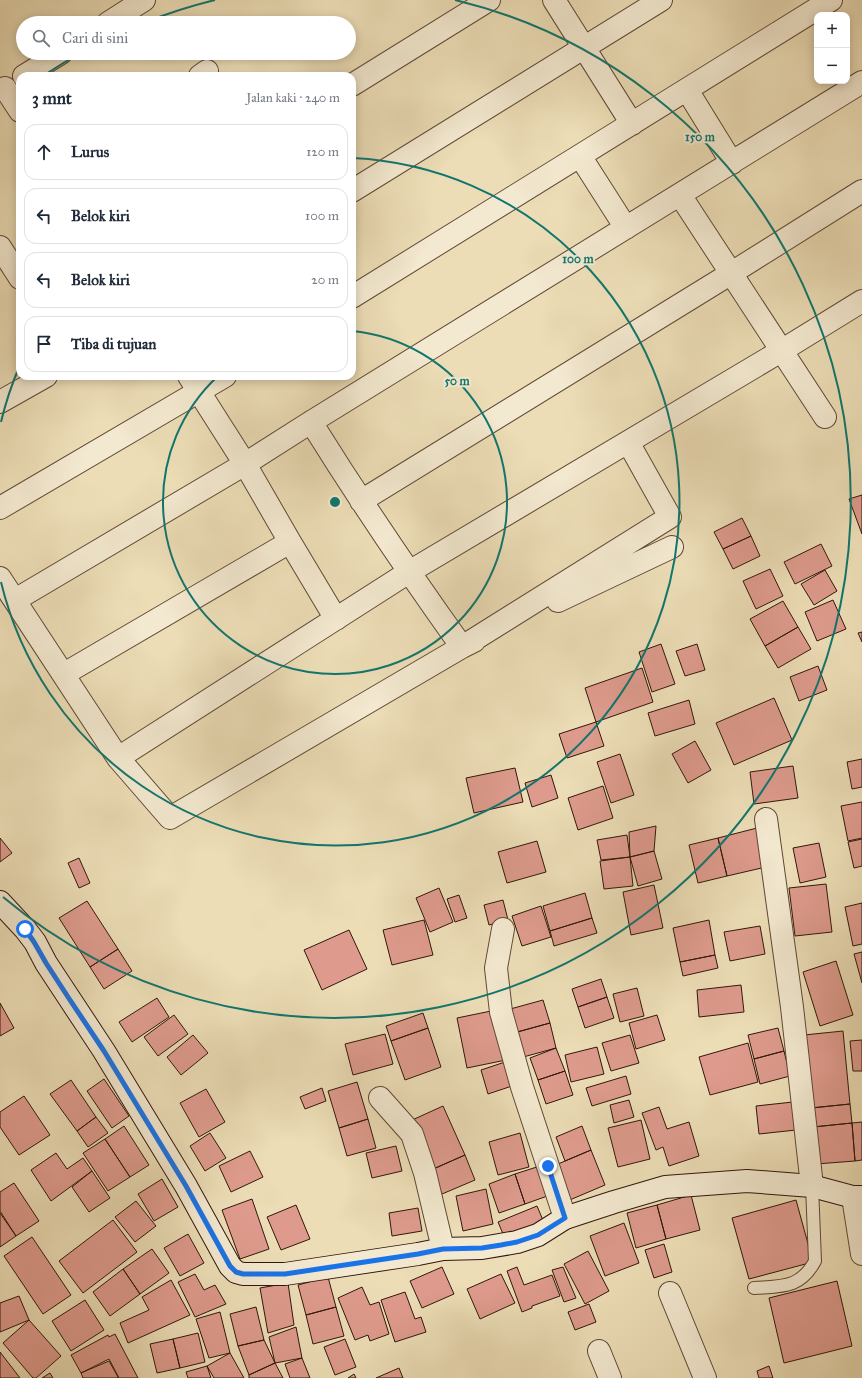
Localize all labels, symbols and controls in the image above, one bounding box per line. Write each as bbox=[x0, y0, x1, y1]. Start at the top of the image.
map controls bbox=[814, 12, 850, 84]
button: + bbox=[814, 12, 850, 48]
search box bbox=[16, 16, 356, 60]
icon: search bbox=[30, 27, 52, 49]
text: Cari di sini bbox=[62, 29, 128, 47]
button: − bbox=[814, 48, 850, 84]
text: 3 mnt bbox=[32, 88, 72, 109]
text: Jalan kaki · 240 m bbox=[246, 90, 340, 106]
text: 150 m bbox=[685, 130, 716, 144]
icon: ahead bbox=[33, 141, 55, 163]
text: Lurus bbox=[71, 143, 109, 161]
text: 120 m bbox=[306, 144, 339, 160]
icon: left bbox=[33, 205, 55, 227]
text: Belok kiri bbox=[71, 207, 130, 225]
text: 100 m bbox=[305, 208, 339, 224]
text: 100 m bbox=[562, 252, 595, 266]
icon: left bbox=[33, 269, 55, 291]
text: Belok kiri bbox=[71, 271, 130, 289]
text: 20 m bbox=[311, 272, 339, 288]
icon: arrive bbox=[33, 333, 55, 355]
text: Tiba di tujuan bbox=[71, 335, 156, 353]
text: 50 m bbox=[444, 374, 471, 388]
centre of rings bbox=[328, 495, 342, 509]
route start bbox=[16, 920, 34, 938]
route end bbox=[539, 1157, 557, 1175]

